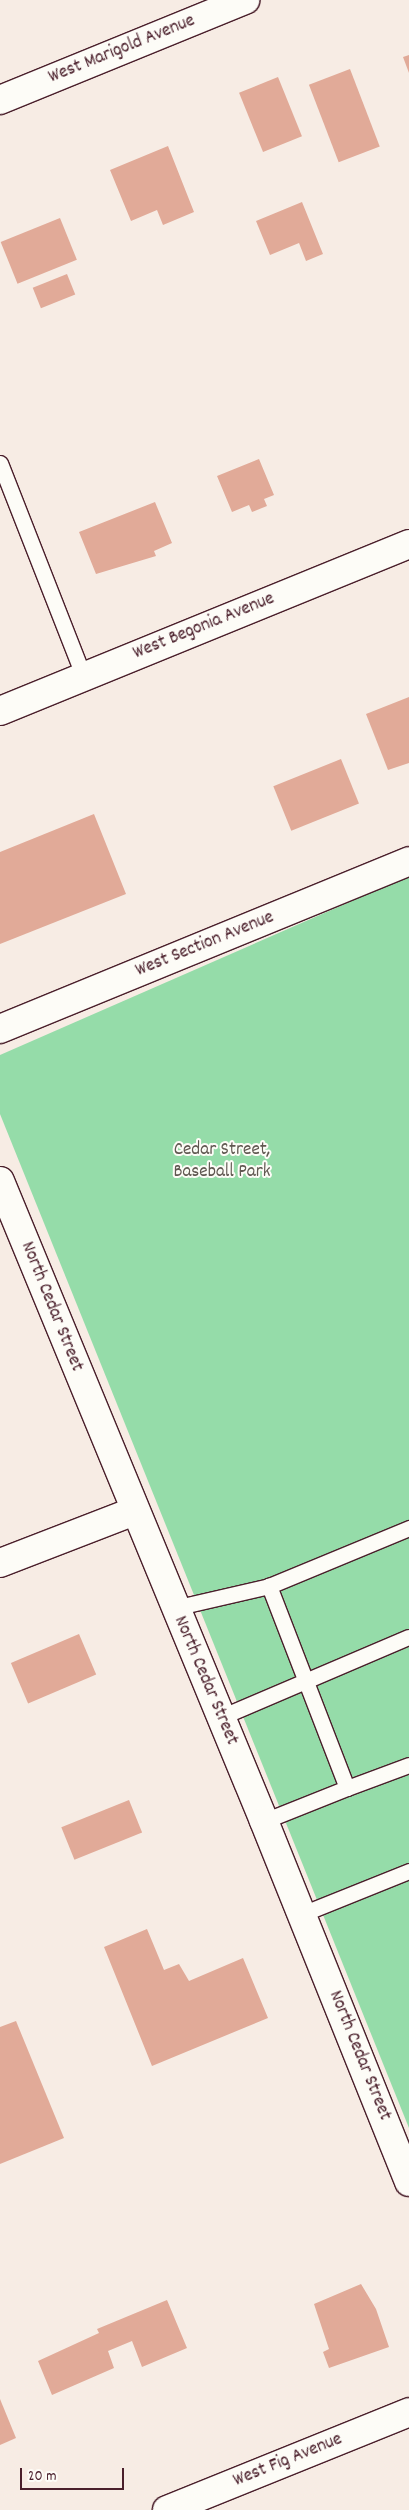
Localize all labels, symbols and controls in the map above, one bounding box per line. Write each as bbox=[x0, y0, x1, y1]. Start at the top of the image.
street label: West Marigold Avenue bbox=[46, 10, 198, 90]
street label: West Begonia Avenue bbox=[130, 588, 278, 666]
street label: West Section Avenue bbox=[133, 907, 277, 983]
park label: Cedar Street, Baseball Park bbox=[173, 1140, 271, 1184]
street label: North Cedar Street bbox=[15, 1239, 87, 1375]
street label: North Cedar Street bbox=[168, 1613, 242, 1749]
street label: North Cedar Street bbox=[323, 1988, 395, 2124]
street label: West Fig Avenue bbox=[230, 2429, 346, 2493]
scale bar bbox=[22, 2458, 126, 2490]
text: 20 m bbox=[28, 2466, 56, 2488]

